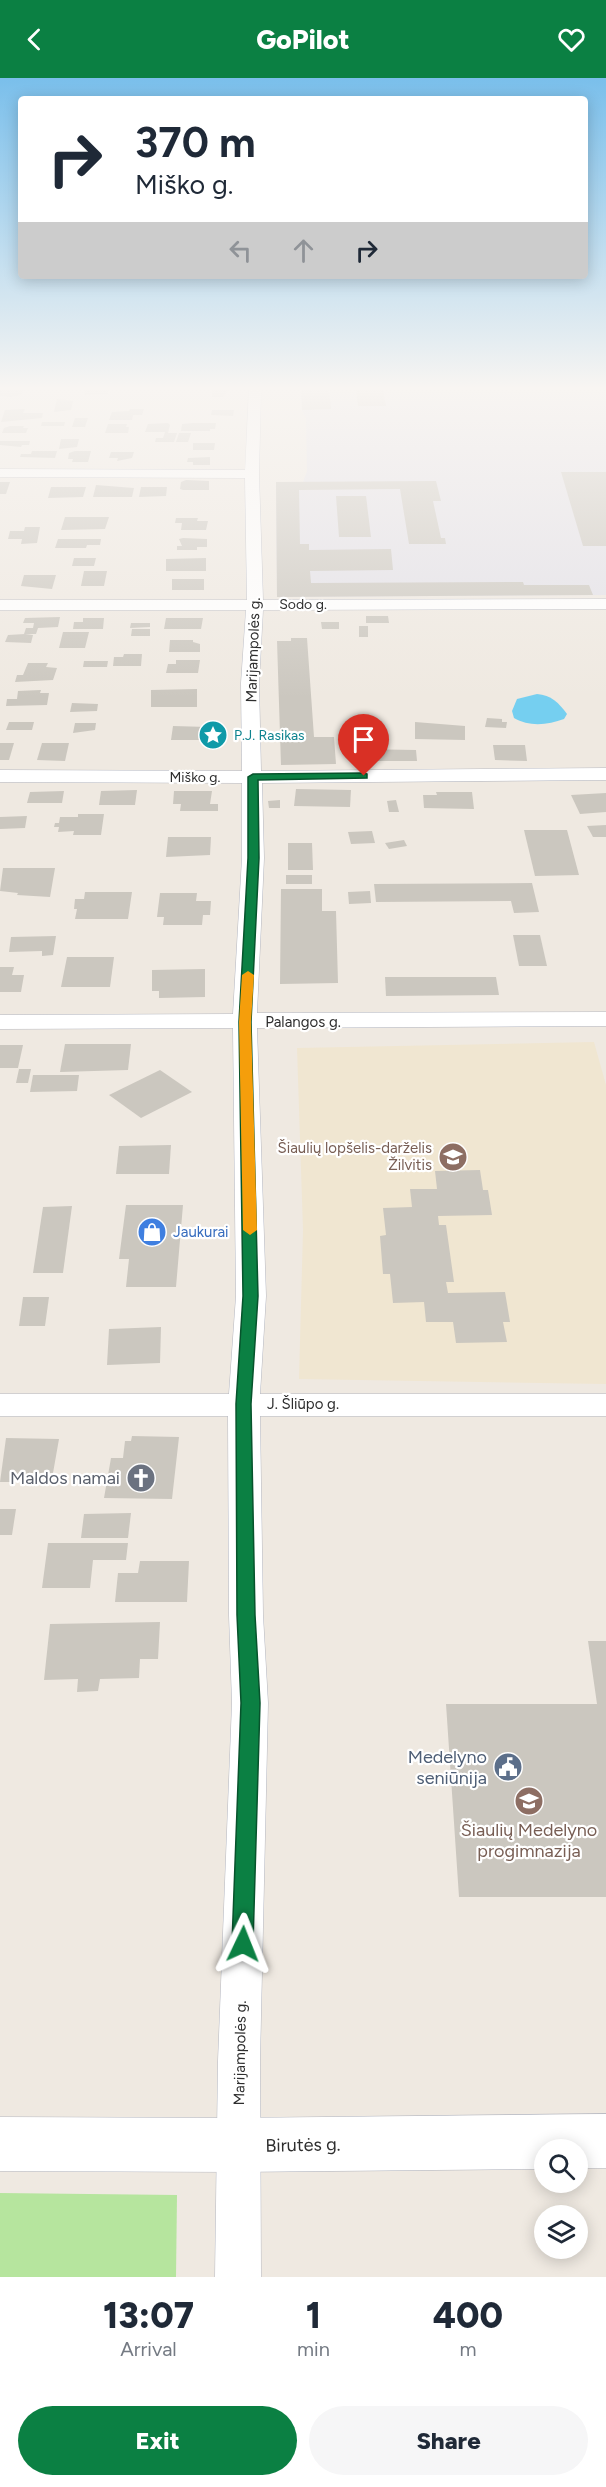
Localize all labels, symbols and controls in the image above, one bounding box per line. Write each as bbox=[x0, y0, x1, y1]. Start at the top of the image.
icon: back bbox=[18, 23, 51, 56]
text: GoPilot bbox=[256, 23, 350, 56]
icon: heart bbox=[555, 23, 588, 56]
text: 370 m bbox=[135, 117, 256, 168]
icon: right bbox=[36, 120, 114, 198]
text: Miško g. bbox=[135, 168, 233, 201]
icon: left bbox=[224, 234, 257, 267]
icon: ahead bbox=[287, 234, 320, 267]
icon: right bbox=[350, 234, 383, 267]
street label: Sodo g. bbox=[279, 596, 327, 613]
street label: Marijampolės g. bbox=[242, 597, 264, 703]
pin bbox=[338, 714, 389, 776]
place icon: P.J. Rasikas bbox=[197, 719, 229, 751]
icon: arrive bbox=[347, 723, 380, 756]
place label: P.J. Rasikas bbox=[234, 727, 305, 744]
street label: Miško g. bbox=[169, 769, 221, 786]
street label: Palangos g. bbox=[265, 1013, 341, 1031]
place label: Šiaulių lopšelis-darželis Žilvitis bbox=[277, 1139, 432, 1174]
school or university icon: Šiaulių lopšelis-darželis Žilvitis bbox=[437, 1141, 469, 1173]
shop icon: Jaukurai bbox=[136, 1216, 168, 1248]
place label: Jaukurai bbox=[173, 1223, 229, 1241]
street label: J. Šliūpo g. bbox=[267, 1395, 339, 1413]
church icon: Maldos namai bbox=[125, 1462, 157, 1494]
place label: Maldos namai bbox=[10, 1467, 120, 1489]
place label: Medelyno seniūnija bbox=[408, 1746, 487, 1789]
public building icon: Medelyno seniūnija bbox=[492, 1751, 524, 1783]
school or university icon: Šiaulių Medelyno progimnazija bbox=[513, 1785, 545, 1817]
place label: Šiaulių Medelyno progimnazija bbox=[461, 1819, 597, 1862]
position arrow bbox=[211, 1912, 275, 1976]
street label: Marijampolės g. bbox=[230, 2000, 250, 2106]
street label: Birutės g. bbox=[265, 2133, 341, 2157]
map controls bbox=[534, 2139, 588, 2259]
button: search bbox=[534, 2139, 588, 2193]
button: layers bbox=[534, 2205, 588, 2259]
text: 13:07 bbox=[103, 2294, 194, 2337]
text: 1 bbox=[306, 2294, 321, 2337]
text: 400 bbox=[433, 2294, 503, 2337]
text: Arrival bbox=[120, 2337, 177, 2361]
text: min bbox=[297, 2337, 330, 2361]
text: m bbox=[459, 2337, 476, 2361]
button: Exit bbox=[18, 2406, 297, 2475]
button: Share bbox=[309, 2406, 588, 2475]

